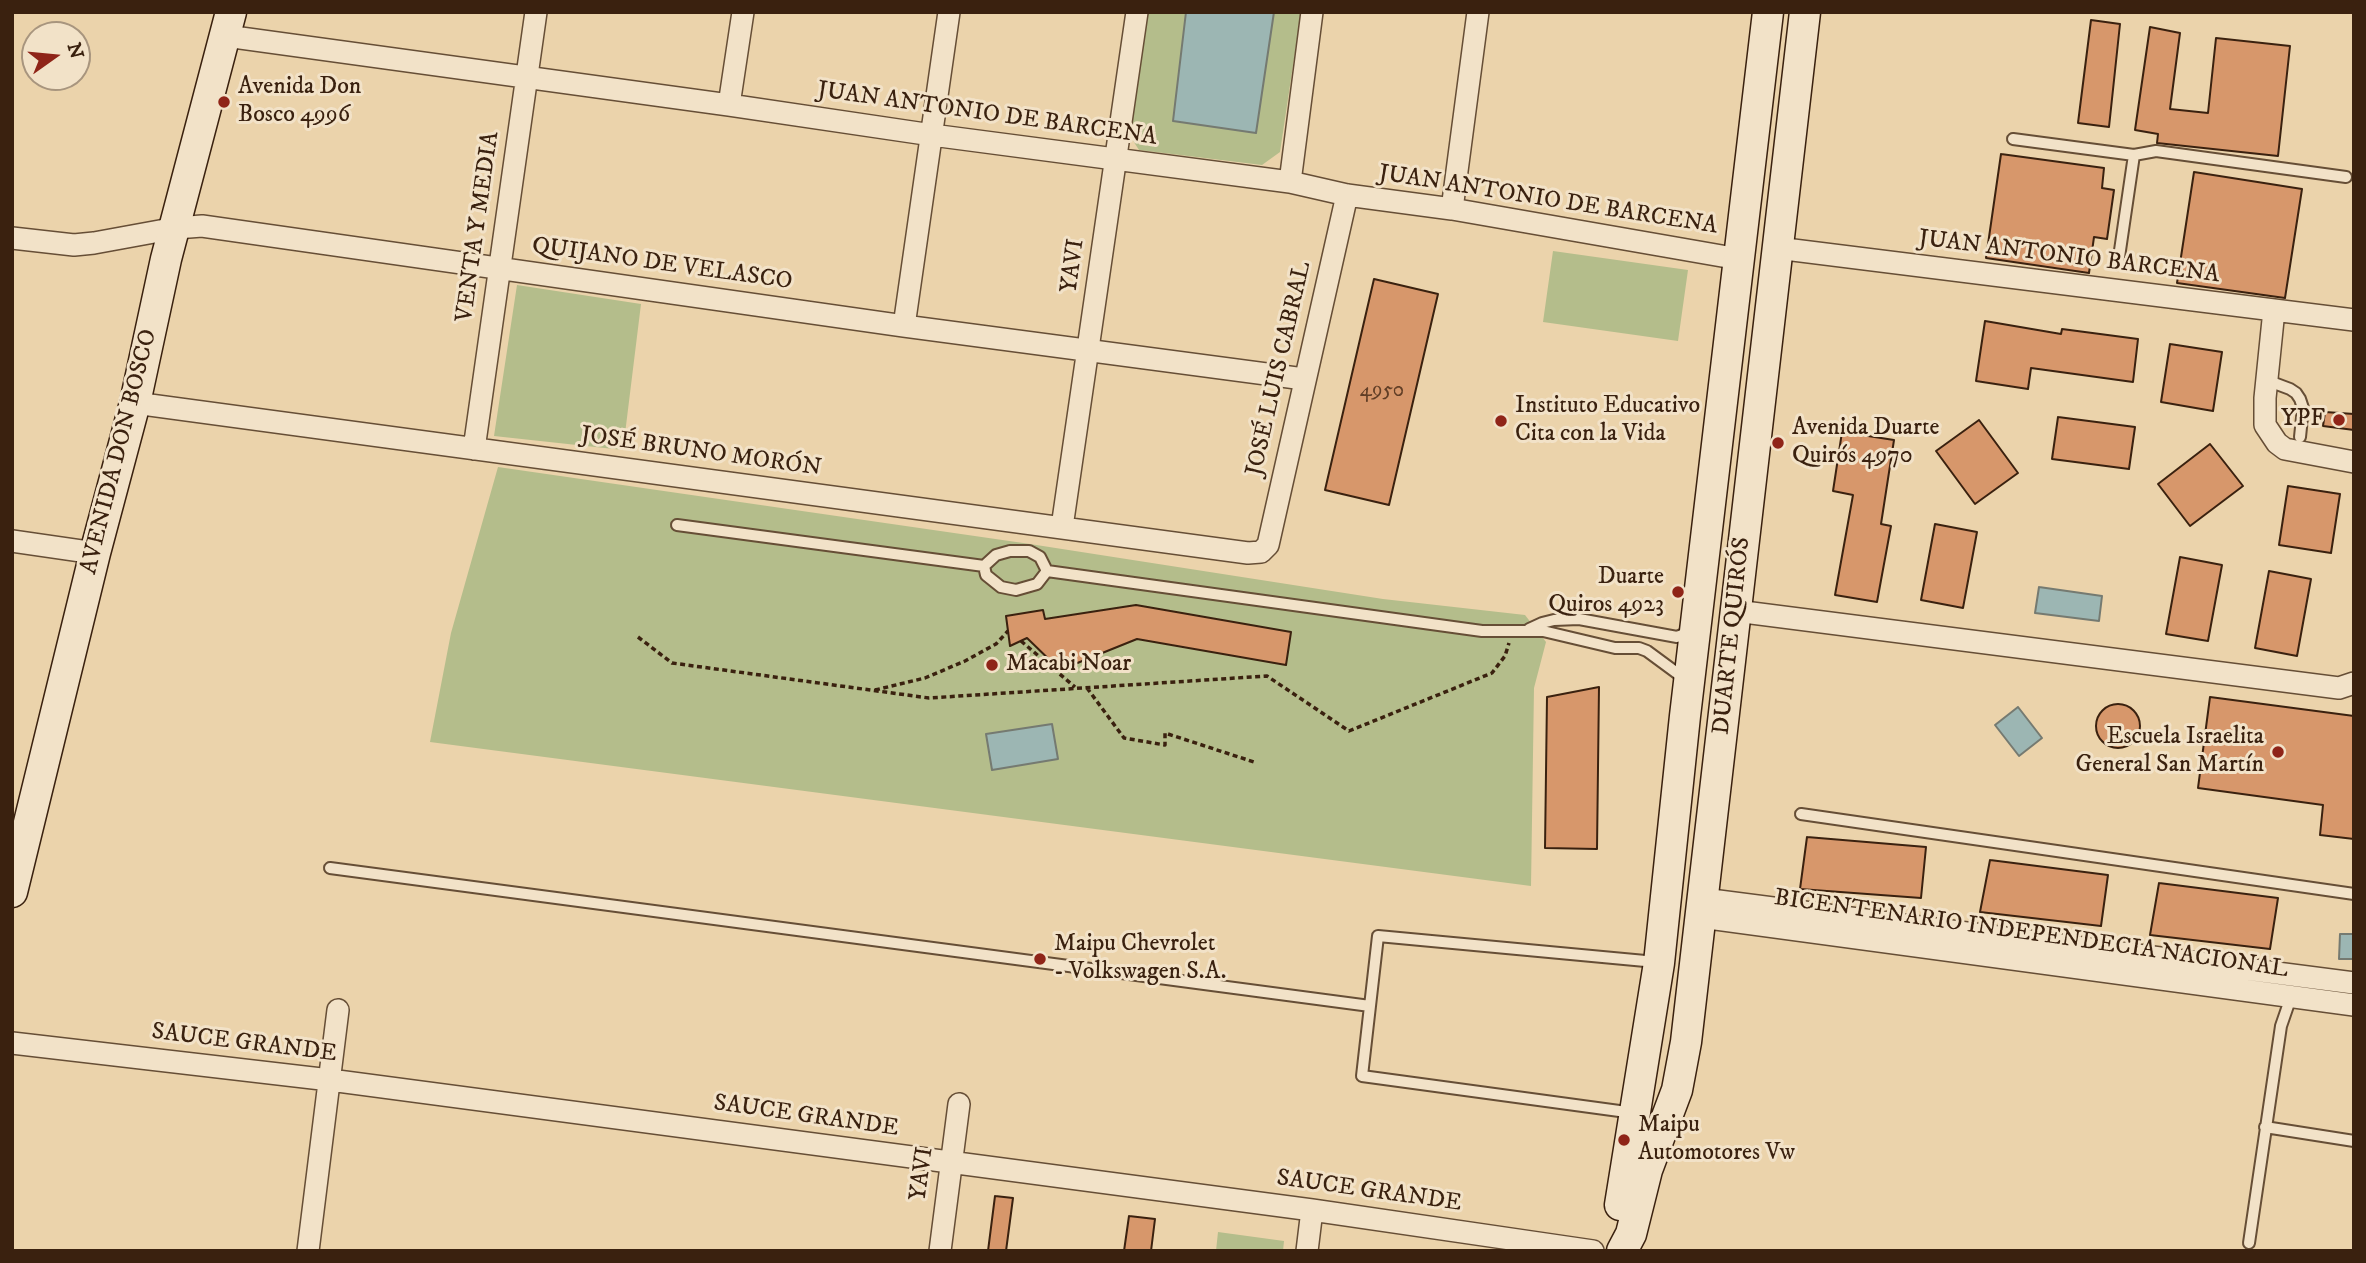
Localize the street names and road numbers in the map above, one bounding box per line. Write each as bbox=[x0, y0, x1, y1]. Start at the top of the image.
street label: JUAN ANTONIO DE BARCENA bbox=[815, 77, 1159, 153]
street label: VENTA Y MEDIA bbox=[451, 130, 507, 324]
street label: JUAN ANTONIO DE BARCENA bbox=[1377, 160, 1719, 242]
street label: JUAN ANTONIO BARCENA bbox=[1917, 225, 2221, 291]
street label: QUIJANO DE VELASCO bbox=[530, 232, 794, 298]
street label: YAVI bbox=[1056, 237, 1092, 295]
street label: JOSÉ LUIS CABRAL bbox=[1241, 259, 1319, 479]
street label: AVENIDA DON BOSCO bbox=[76, 326, 164, 578]
street label: JOSÉ BRUNO MORÓN bbox=[579, 422, 823, 484]
street label: DUARTE QUIRÓS bbox=[1708, 536, 1758, 736]
street label: BICENTENARIO INDEPENDECIA NACIONAL bbox=[1772, 885, 2290, 985]
street label: SAUCE GRANDE bbox=[150, 1018, 338, 1070]
street label: SAUCE GRANDE bbox=[712, 1090, 900, 1144]
street label: YAVI bbox=[905, 1145, 941, 1203]
street label: SAUCE GRANDE bbox=[1275, 1165, 1463, 1219]

